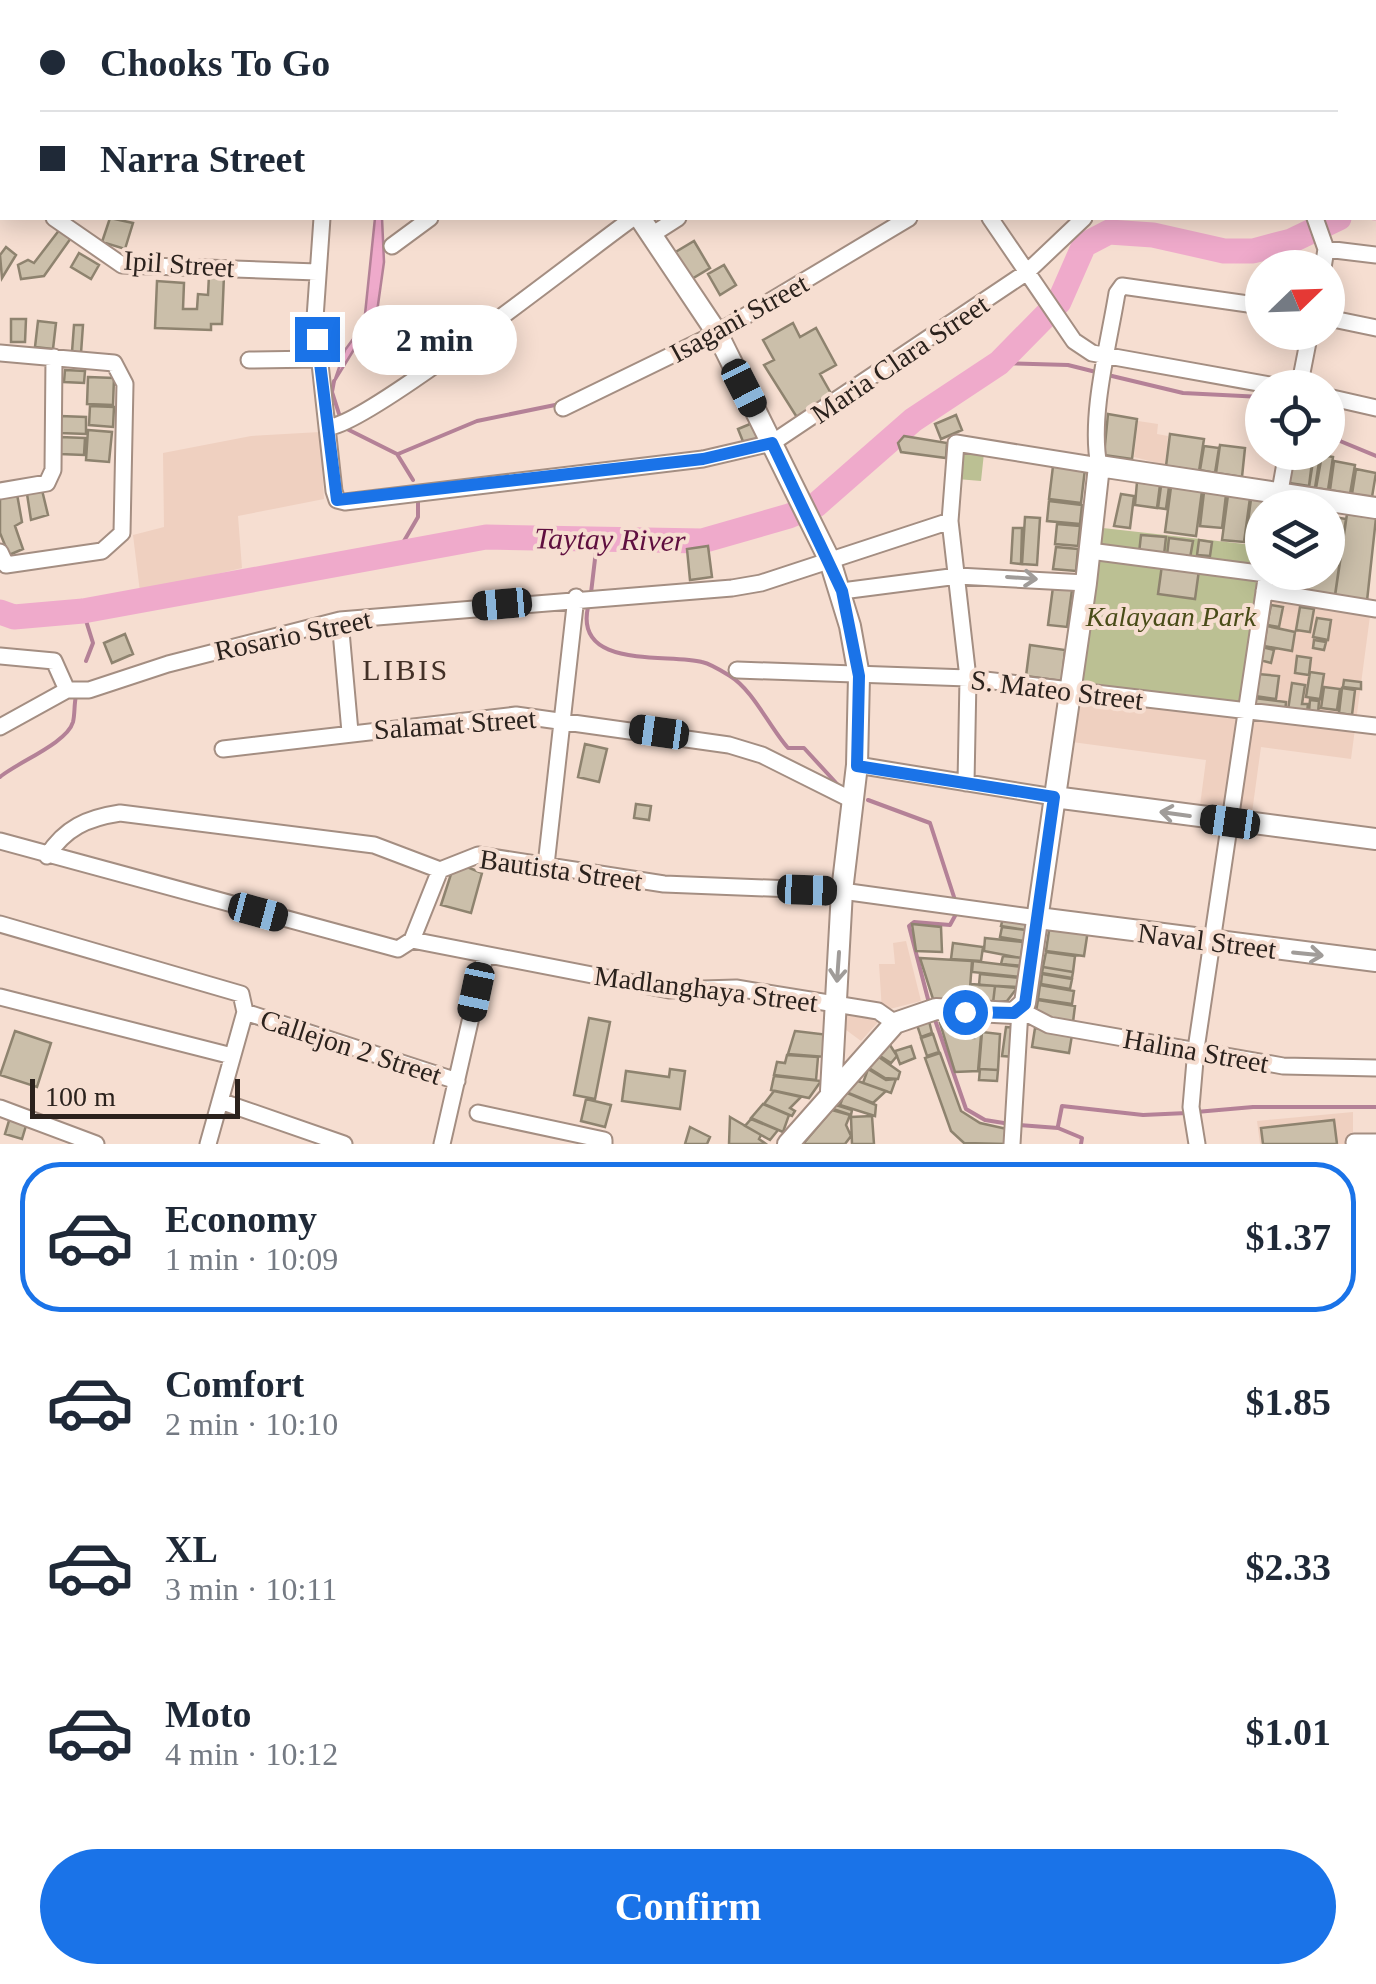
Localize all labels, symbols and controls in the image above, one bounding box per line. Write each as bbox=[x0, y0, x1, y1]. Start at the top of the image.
text: Chooks To Go bbox=[100, 42, 330, 84]
text: Narra Street bbox=[100, 138, 305, 180]
street label: Ipil Street bbox=[122, 245, 236, 283]
north arrow bbox=[1245, 250, 1345, 350]
map controls bbox=[1245, 250, 1345, 590]
street label: Isagani Street bbox=[665, 267, 814, 369]
street label: Maria Clara Street bbox=[806, 288, 995, 430]
callout: 2 min bbox=[352, 304, 517, 374]
route end bbox=[295, 317, 340, 362]
text: 2 min bbox=[396, 322, 473, 358]
car bbox=[717, 354, 771, 422]
button: locate bbox=[1245, 370, 1345, 470]
button: layers bbox=[1245, 490, 1345, 590]
water label: Taytay River bbox=[534, 521, 686, 557]
one-way arrow bbox=[1006, 569, 1038, 588]
car bbox=[471, 586, 533, 622]
park label: Kalayaan Park bbox=[1085, 601, 1257, 632]
street label: Rosario Street bbox=[212, 603, 374, 667]
district label: LIBIS bbox=[362, 653, 450, 686]
street label: S. Mateo Street bbox=[969, 664, 1145, 716]
street label: Salamat Street bbox=[373, 703, 537, 745]
car bbox=[627, 713, 691, 751]
car bbox=[1198, 803, 1262, 841]
one-way arrow bbox=[1159, 804, 1192, 823]
street label: Bautista Street bbox=[478, 843, 645, 897]
car bbox=[776, 874, 838, 906]
car bbox=[225, 890, 291, 934]
street label: Naval Street bbox=[1136, 917, 1278, 965]
one-way arrow bbox=[1292, 945, 1324, 964]
one-way arrow bbox=[828, 951, 847, 983]
car bbox=[455, 960, 497, 1024]
street label: Madlanghaya Street bbox=[593, 960, 820, 1018]
route start bbox=[943, 990, 988, 1035]
street label: Callejon 2 Street bbox=[257, 1003, 445, 1091]
street label: Halina Street bbox=[1121, 1023, 1271, 1079]
scale bar bbox=[30, 1074, 240, 1118]
text: 100 m bbox=[45, 1081, 116, 1112]
icon: car bbox=[45, 1192, 135, 1282]
text: Economy bbox=[165, 1198, 317, 1240]
text: $1.37 bbox=[1246, 1216, 1331, 1258]
text: 1 min · 10:09 bbox=[165, 1241, 338, 1277]
icon: car bbox=[45, 1357, 135, 1447]
text: Comfort bbox=[165, 1363, 304, 1405]
text: $1.85 bbox=[1246, 1381, 1331, 1423]
text: 2 min · 10:10 bbox=[165, 1406, 338, 1442]
icon: car bbox=[45, 1522, 135, 1612]
text: XL bbox=[165, 1528, 218, 1570]
text: $2.33 bbox=[1246, 1546, 1331, 1588]
text: 3 min · 10:11 bbox=[165, 1571, 337, 1607]
icon: car bbox=[45, 1687, 135, 1777]
text: Moto bbox=[165, 1693, 252, 1735]
text: $1.01 bbox=[1246, 1711, 1331, 1753]
text: 4 min · 10:12 bbox=[165, 1736, 338, 1772]
button: Confirm bbox=[40, 1849, 1336, 1964]

